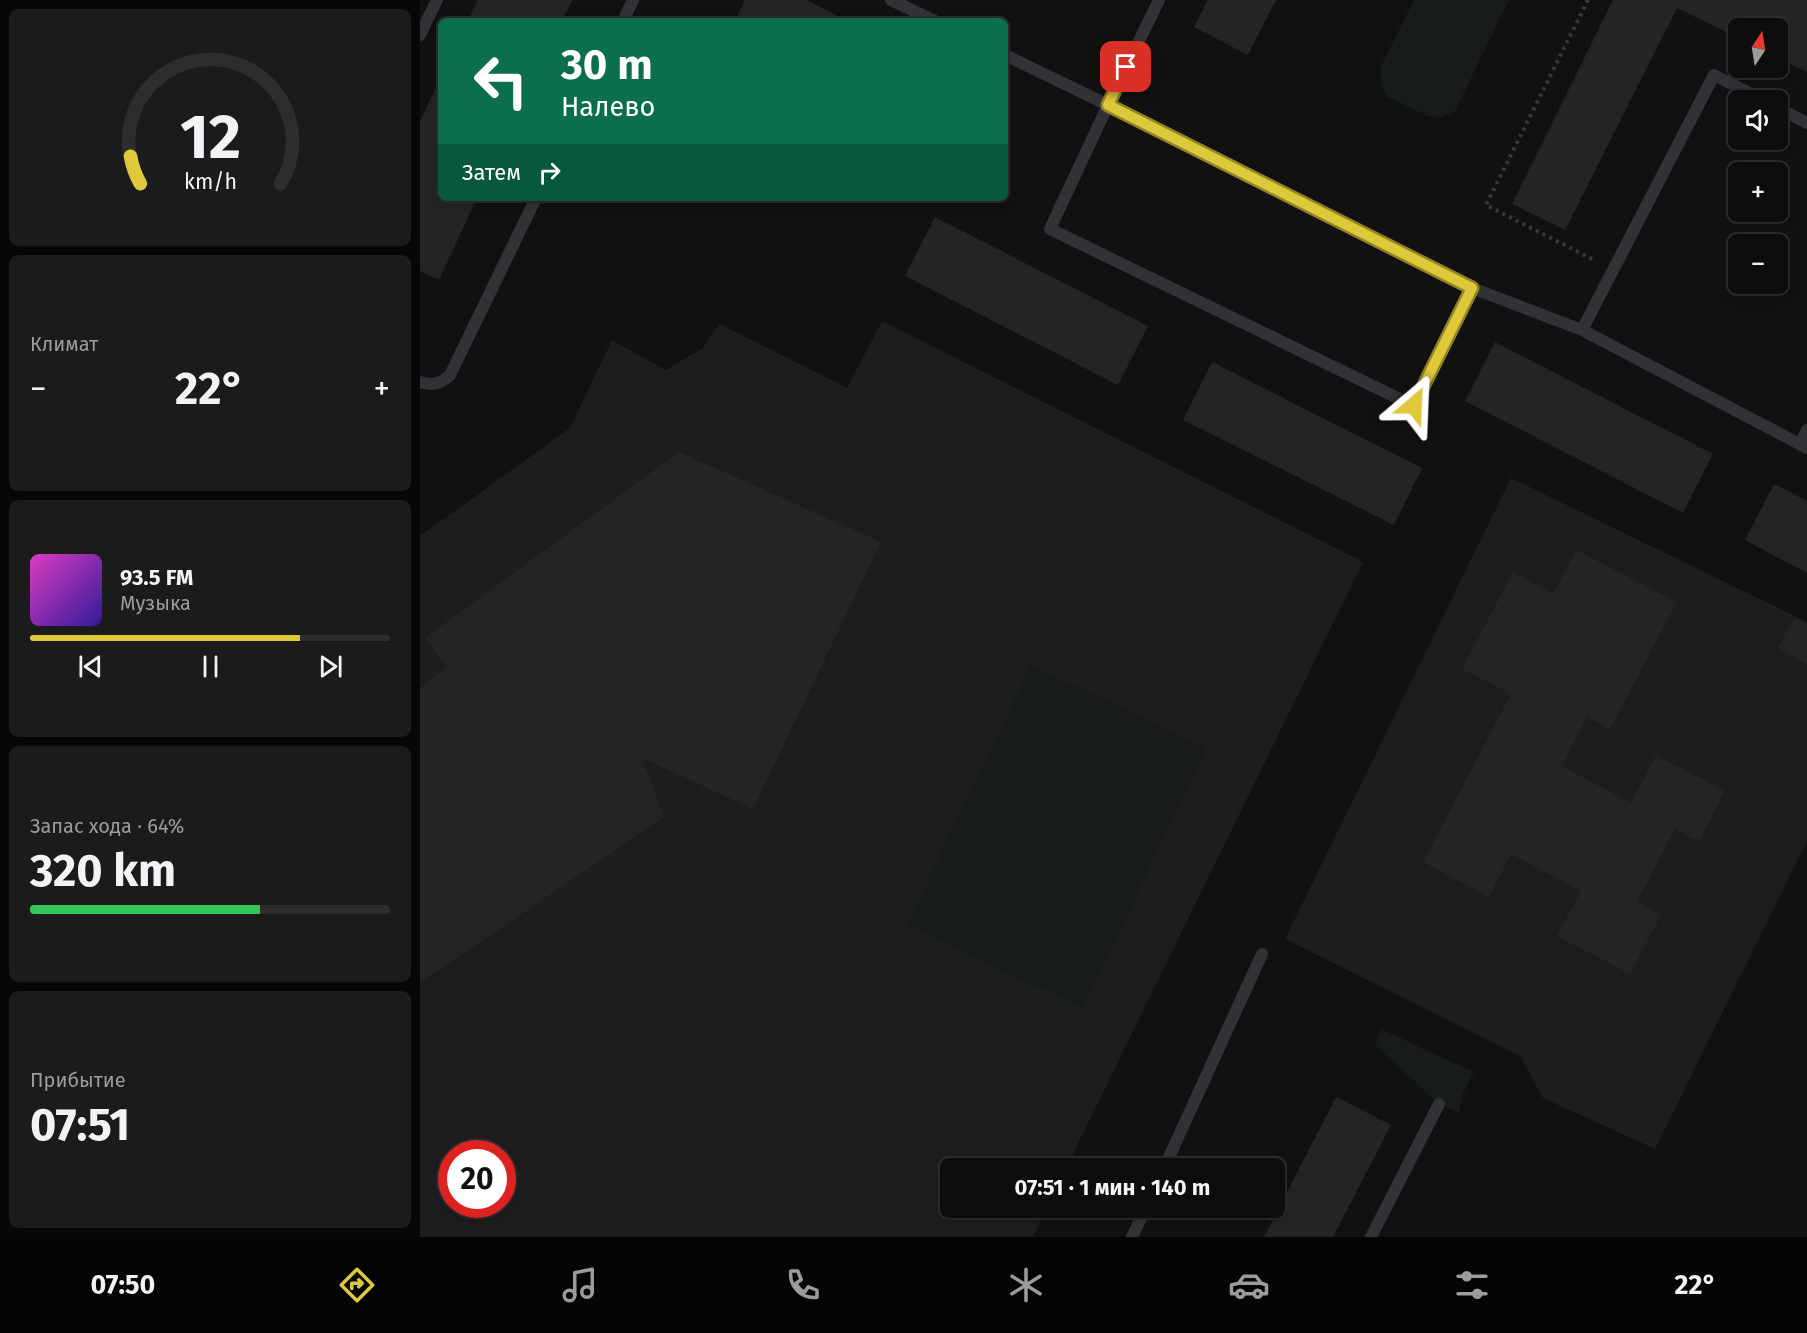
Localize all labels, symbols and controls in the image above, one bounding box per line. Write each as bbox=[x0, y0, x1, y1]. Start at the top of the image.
north arrow bbox=[1728, 18, 1788, 78]
map controls bbox=[1728, 18, 1788, 294]
text: 30 m bbox=[561, 40, 653, 90]
pin bbox=[1100, 41, 1151, 92]
icon: left bbox=[462, 42, 540, 120]
icon: arrive bbox=[1109, 50, 1142, 83]
button: sound bbox=[1728, 90, 1788, 150]
text: Налево bbox=[561, 91, 655, 123]
text: 12 bbox=[179, 100, 241, 175]
icon: right bbox=[533, 156, 566, 189]
text: Затем bbox=[462, 159, 521, 186]
button: + bbox=[1728, 162, 1788, 222]
text: km/h bbox=[183, 170, 237, 196]
button: − bbox=[1728, 234, 1788, 294]
text: Климат bbox=[30, 332, 98, 356]
text: 22° bbox=[175, 362, 245, 416]
text: − bbox=[30, 369, 47, 409]
text: + bbox=[374, 369, 390, 409]
position arrow bbox=[1382, 373, 1446, 437]
text: 93.5 FM bbox=[120, 564, 193, 591]
text: Музыка bbox=[120, 591, 191, 615]
icon: previous bbox=[74, 650, 107, 683]
icon: pause bbox=[194, 650, 227, 683]
icon: next bbox=[314, 650, 347, 683]
text: Запас хода · 64% bbox=[30, 814, 184, 838]
text: 320 km bbox=[30, 844, 176, 898]
text: Прибытие bbox=[30, 1068, 126, 1092]
text: 07:51 bbox=[30, 1098, 130, 1152]
speed limit sign: 20 bbox=[438, 1140, 516, 1218]
text: 07:51 · 1 мин · 140 m bbox=[1015, 1174, 1210, 1201]
icon: directions bbox=[336, 1264, 378, 1306]
icon: music bbox=[559, 1264, 601, 1306]
icon: phone bbox=[782, 1264, 824, 1306]
icon: climate bbox=[1005, 1264, 1047, 1306]
icon: car bbox=[1228, 1264, 1270, 1306]
icon: filters bbox=[1451, 1264, 1493, 1306]
text: 07:50 bbox=[91, 1269, 155, 1301]
text: 22° bbox=[1674, 1269, 1716, 1301]

